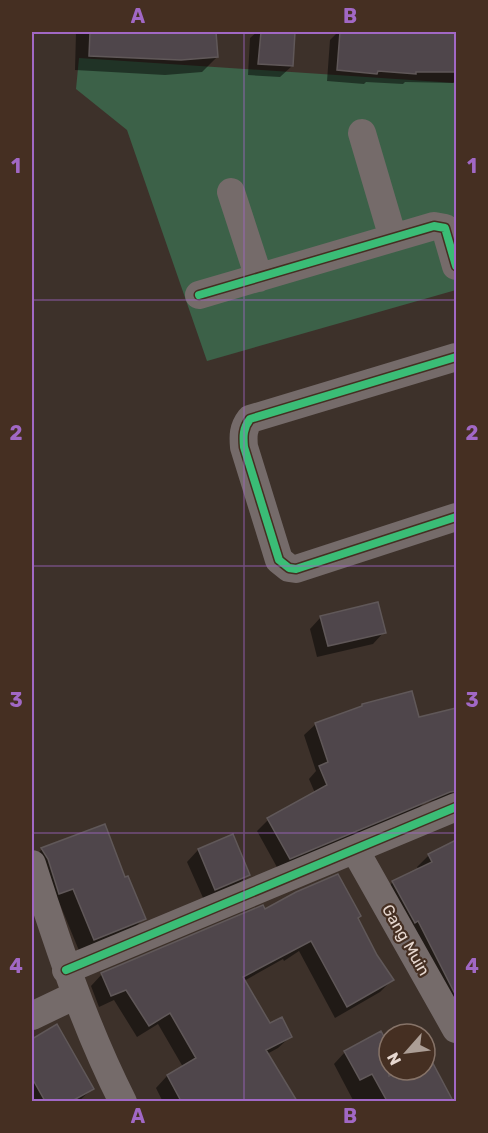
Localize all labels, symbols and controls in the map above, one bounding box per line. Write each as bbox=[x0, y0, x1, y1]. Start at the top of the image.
text: A bbox=[131, 4, 146, 28]
text: B bbox=[343, 4, 357, 28]
text: 1 bbox=[11, 154, 21, 178]
text: 1 bbox=[467, 154, 477, 178]
text: 2 bbox=[10, 421, 23, 445]
text: 2 bbox=[466, 421, 479, 445]
text: 3 bbox=[9, 688, 23, 712]
text: 3 bbox=[465, 688, 479, 712]
street label: Gang Muin bbox=[378, 901, 434, 979]
text: 4 bbox=[9, 954, 23, 978]
text: 4 bbox=[465, 954, 479, 978]
north arrow bbox=[377, 1022, 437, 1082]
text: N bbox=[383, 1049, 405, 1068]
text: A bbox=[131, 1104, 146, 1128]
text: B bbox=[343, 1104, 357, 1128]

